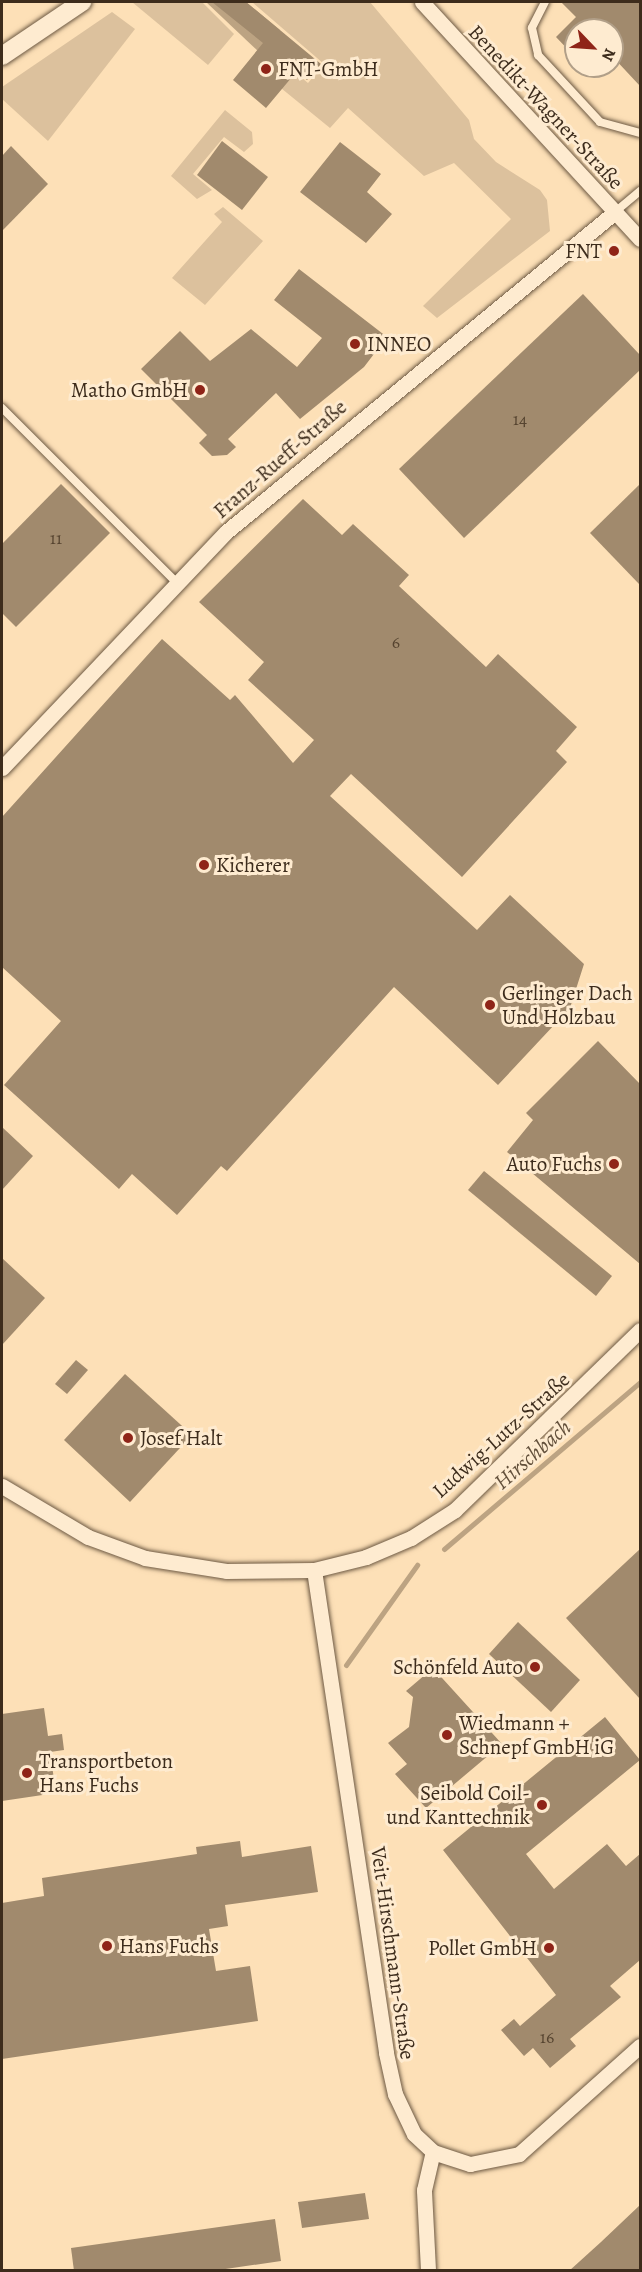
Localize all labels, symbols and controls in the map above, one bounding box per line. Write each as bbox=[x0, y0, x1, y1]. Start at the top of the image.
north arrow bbox=[564, 18, 624, 78]
street label: Benedikt-Wagner-Straße bbox=[463, 20, 629, 194]
text: N bbox=[596, 45, 621, 65]
place label: FNT-GmbH bbox=[278, 56, 379, 82]
marker: FNT-GmbH bbox=[259, 62, 273, 76]
place label: FNT bbox=[565, 238, 602, 264]
marker: FNT bbox=[607, 244, 621, 258]
place label: INNEO bbox=[367, 331, 431, 357]
marker: INNEO bbox=[348, 337, 362, 351]
place label: Matho GmbH bbox=[71, 377, 188, 403]
marker: Matho GmbH bbox=[193, 383, 207, 397]
street label: Franz-Rueff-Straße bbox=[208, 394, 352, 524]
house number: 14 bbox=[513, 408, 527, 430]
house number: 11 bbox=[50, 527, 62, 549]
house number: 6 bbox=[392, 631, 400, 653]
place label: Kicherer bbox=[216, 852, 290, 878]
marker: Kicherer bbox=[197, 858, 211, 872]
place label: Gerlinger Dach Und Holzbau bbox=[502, 980, 632, 1030]
marker: Gerlinger Dach Und Holzbau bbox=[483, 998, 497, 1012]
place label: Auto Fuchs bbox=[507, 1151, 602, 1177]
marker: Auto Fuchs bbox=[607, 1157, 621, 1171]
street label: Ludwig-Lutz-Straße bbox=[427, 1367, 575, 1503]
water label: Hirschbach bbox=[489, 1414, 577, 1496]
place label: Josef Halt bbox=[140, 1425, 223, 1451]
marker: Josef Halt bbox=[121, 1431, 135, 1445]
place label: Schönfeld Auto bbox=[393, 1654, 523, 1680]
marker: Schönfeld Auto bbox=[528, 1660, 542, 1674]
place label: Wiedmann + Schnepf GmbH iG bbox=[459, 1710, 614, 1760]
marker: Wiedmann + Schnepf GmbH iG bbox=[440, 1728, 454, 1742]
place label: Transportbeton Hans Fuchs bbox=[39, 1748, 173, 1798]
marker: Transportbeton Hans Fuchs bbox=[20, 1766, 34, 1780]
place label: Seibold Coil- und Kanttechnik bbox=[386, 1780, 530, 1830]
marker: Seibold Coil- und Kanttechnik bbox=[535, 1798, 549, 1812]
street label: Veit-Hirschmann-Straße bbox=[366, 1845, 420, 2061]
place label: Hans Fuchs bbox=[119, 1933, 219, 1959]
place label: Pollet GmbH bbox=[428, 1935, 537, 1961]
marker: Hans Fuchs bbox=[100, 1939, 114, 1953]
marker: Pollet GmbH bbox=[542, 1941, 556, 1955]
house number: 16 bbox=[540, 2026, 554, 2048]

